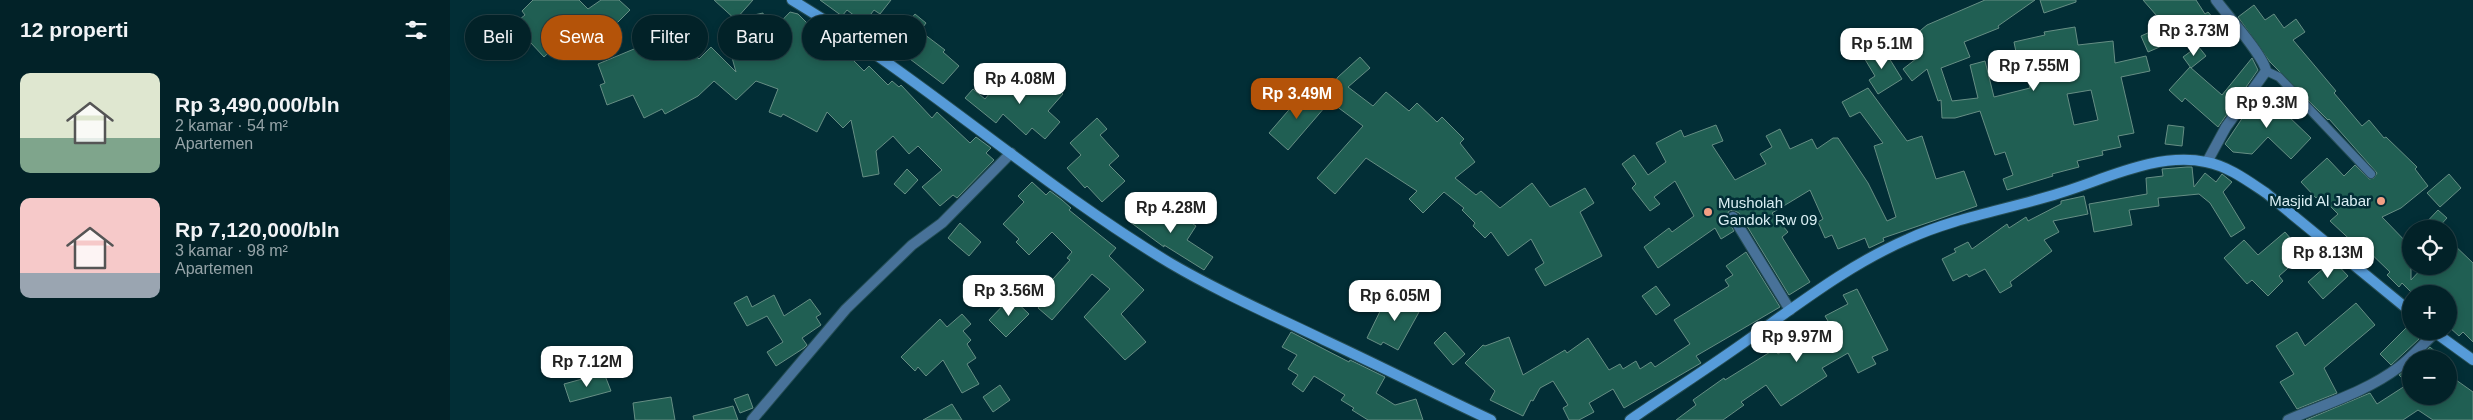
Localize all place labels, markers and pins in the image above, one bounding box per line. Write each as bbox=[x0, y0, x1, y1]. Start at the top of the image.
pin: Rp 3.73M bbox=[2142, 15, 2246, 57]
pin: Rp 5.1M bbox=[1836, 28, 1928, 70]
pin: Rp 7.55M bbox=[1982, 49, 2086, 92]
pin: Rp 4.08M bbox=[968, 62, 1072, 105]
pin: Rp 3.49M bbox=[1245, 78, 1349, 120]
pin: Rp 9.3M bbox=[2221, 86, 2313, 129]
pin: Rp 4.28M bbox=[1119, 192, 1223, 234]
place label: Masjid Al Jabar bbox=[2269, 192, 2371, 209]
place label: Musholah Gandok Rw 09 bbox=[1718, 194, 1817, 228]
marker: Masjid Al Jabar bbox=[2375, 195, 2387, 207]
marker: Musholah Gandok Rw 09 bbox=[1702, 206, 1714, 218]
pin: Rp 8.13M bbox=[2276, 236, 2380, 279]
pin: Rp 3.56M bbox=[957, 274, 1061, 317]
pin: Rp 6.05M bbox=[1343, 280, 1447, 322]
pin: Rp 9.97M bbox=[1745, 320, 1849, 363]
pin: Rp 7.12M bbox=[535, 346, 639, 388]

